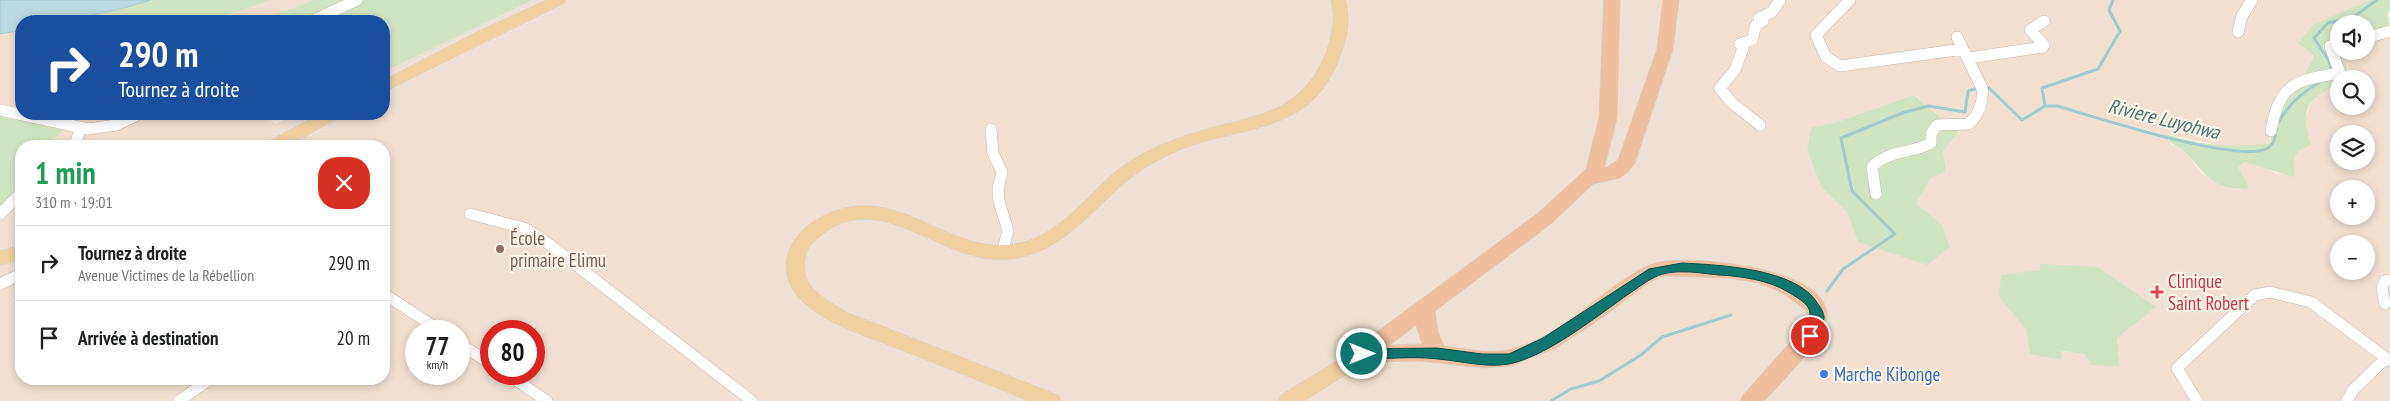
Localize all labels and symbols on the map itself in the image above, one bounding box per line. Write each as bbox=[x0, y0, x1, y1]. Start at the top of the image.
water label: Riviere Luyohwa bbox=[2106, 93, 2223, 146]
place label: École primaire Elimu bbox=[510, 226, 606, 272]
marker: École primaire Elimu bbox=[494, 243, 506, 255]
place label: Clinique Saint Robert bbox=[2168, 269, 2250, 315]
marker: Clinique Saint Robert bbox=[2150, 285, 2164, 299]
pin bbox=[1789, 315, 1831, 357]
speed limit sign: 80 bbox=[480, 320, 545, 385]
position arrow bbox=[1335, 327, 1387, 379]
place label: Marche Kibonge bbox=[1834, 362, 1940, 386]
marker: Marche Kibonge bbox=[1818, 368, 1830, 380]

